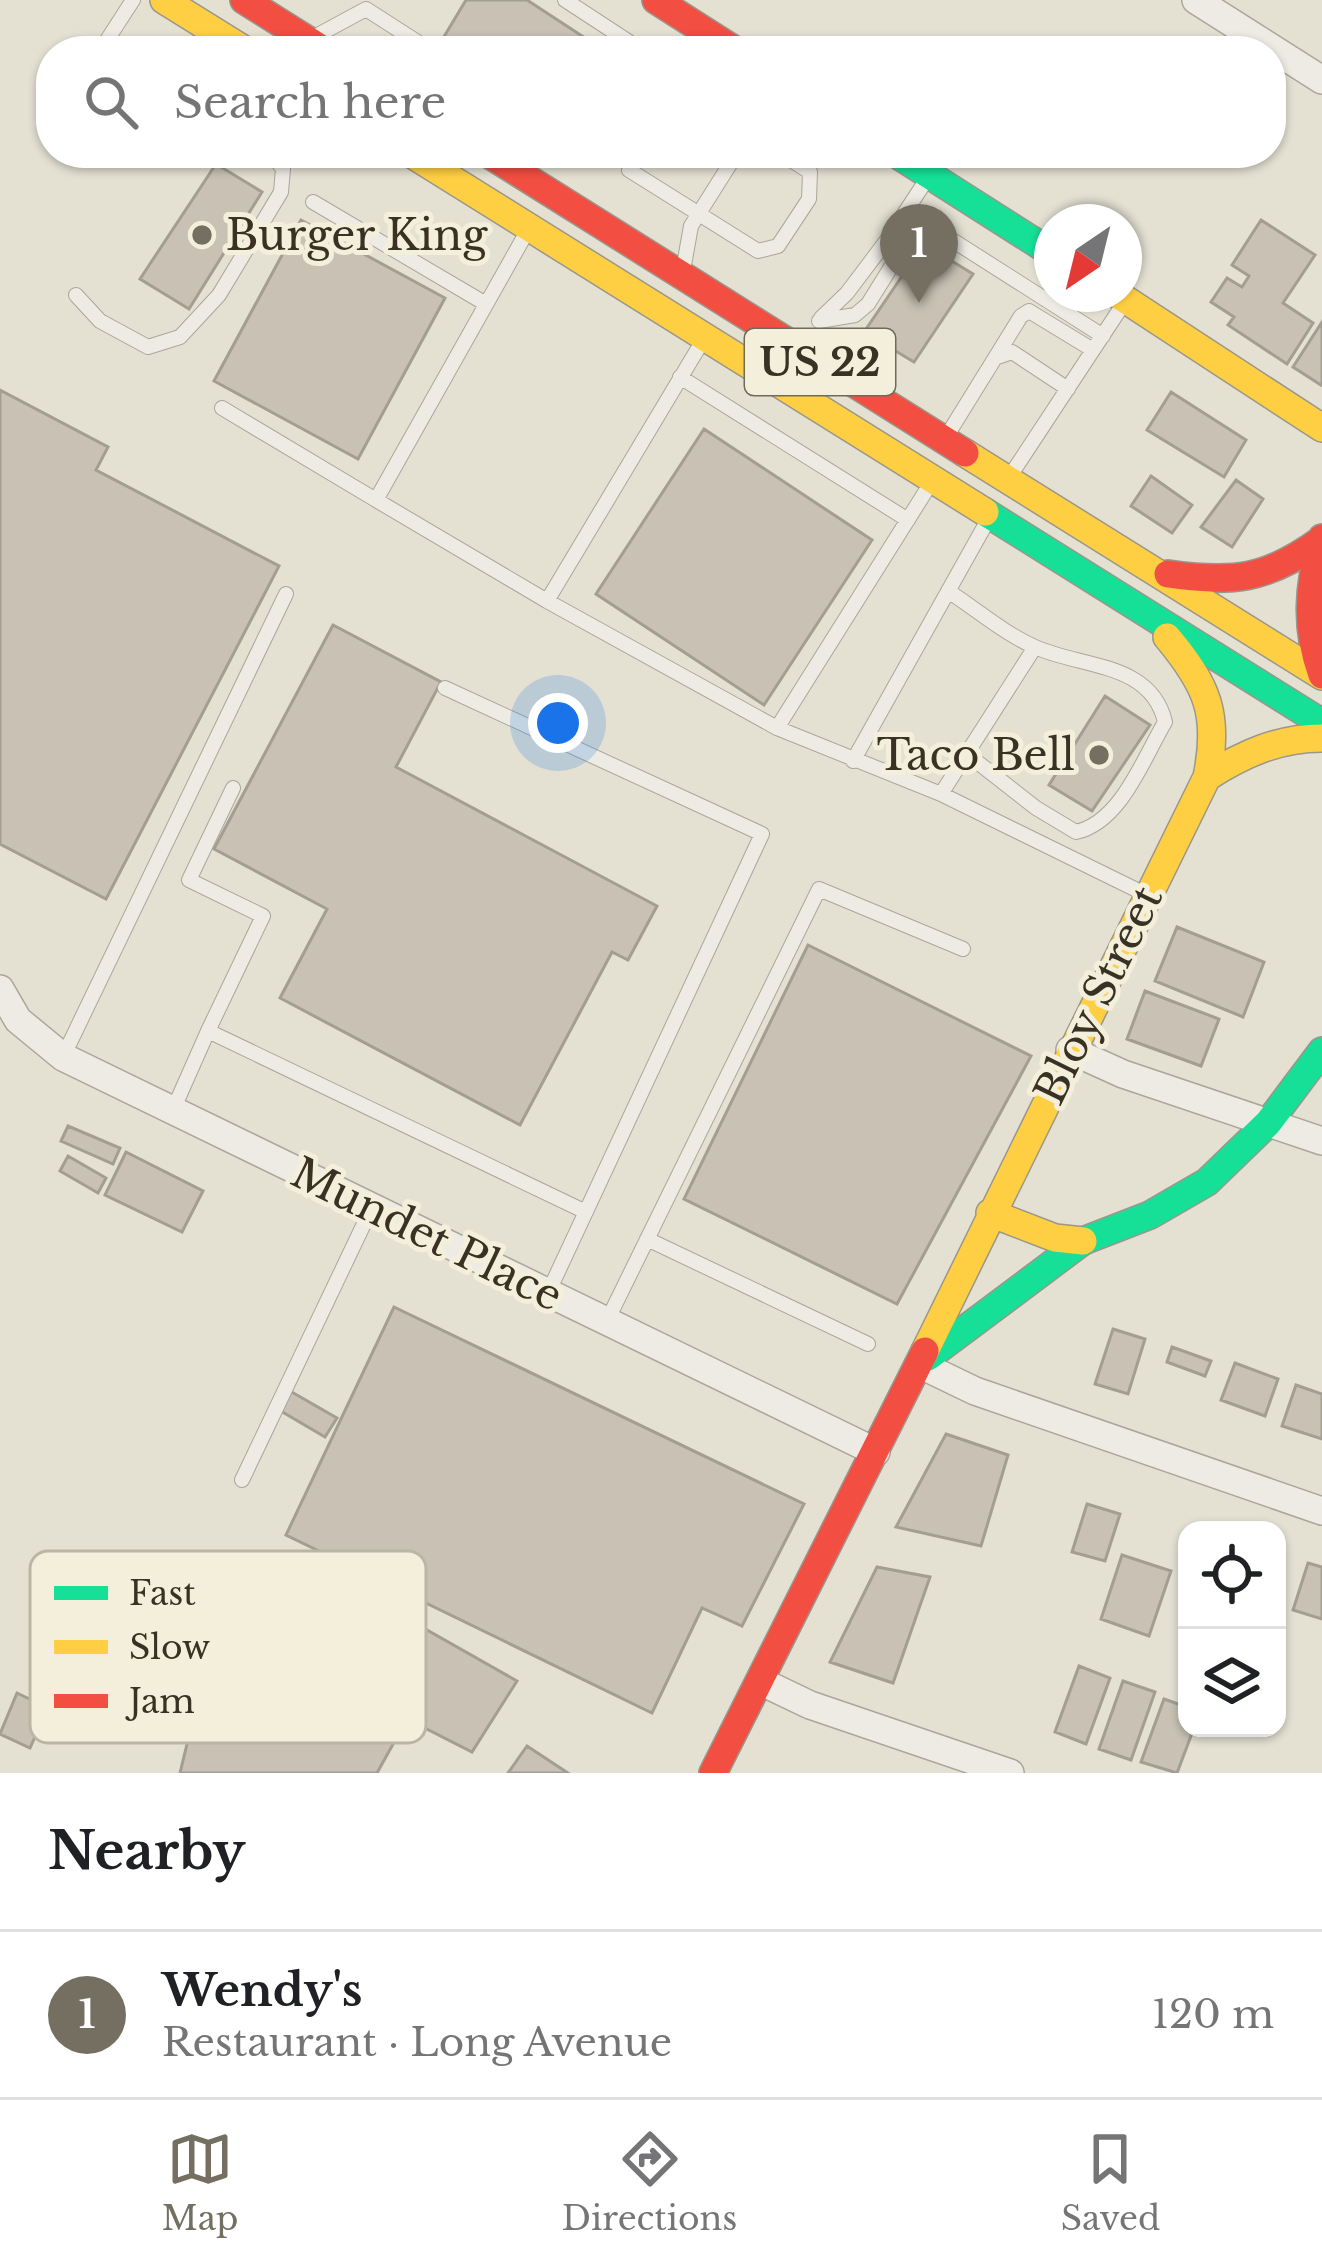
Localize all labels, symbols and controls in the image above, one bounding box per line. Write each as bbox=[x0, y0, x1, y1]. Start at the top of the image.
search box bbox=[36, 36, 1286, 168]
icon: search bbox=[78, 69, 144, 135]
text: Search here bbox=[174, 74, 446, 130]
pin: 1 bbox=[880, 204, 958, 303]
north arrow bbox=[1034, 204, 1142, 312]
place label: Burger King bbox=[226, 209, 488, 261]
marker: Burger King bbox=[189, 222, 215, 248]
road number: US 22 bbox=[745, 329, 895, 395]
your location bbox=[528, 693, 588, 753]
place label: Taco Bell bbox=[877, 729, 1075, 781]
marker: Taco Bell bbox=[1086, 742, 1112, 768]
street label: Bloy Street bbox=[1023, 877, 1173, 1113]
street label: Mundet Place bbox=[283, 1146, 571, 1322]
map controls bbox=[1178, 1521, 1286, 1737]
button: locate bbox=[1178, 1521, 1286, 1629]
legend bbox=[30, 1551, 426, 1743]
text: Fast bbox=[129, 1573, 196, 1614]
text: Slow bbox=[129, 1627, 210, 1668]
button: layers bbox=[1178, 1629, 1286, 1737]
text: Jam bbox=[125, 1681, 195, 1722]
text: Nearby bbox=[48, 1820, 245, 1883]
text: Wendy's bbox=[162, 1962, 363, 2018]
text: 1 bbox=[78, 1990, 96, 2039]
text: 120 m bbox=[1152, 1990, 1274, 2039]
text: Restaurant · Long Avenue bbox=[162, 2018, 672, 2067]
tab: Map bbox=[162, 2126, 238, 2239]
tab: Directions bbox=[562, 2126, 737, 2239]
tab: Saved bbox=[1061, 2126, 1160, 2239]

